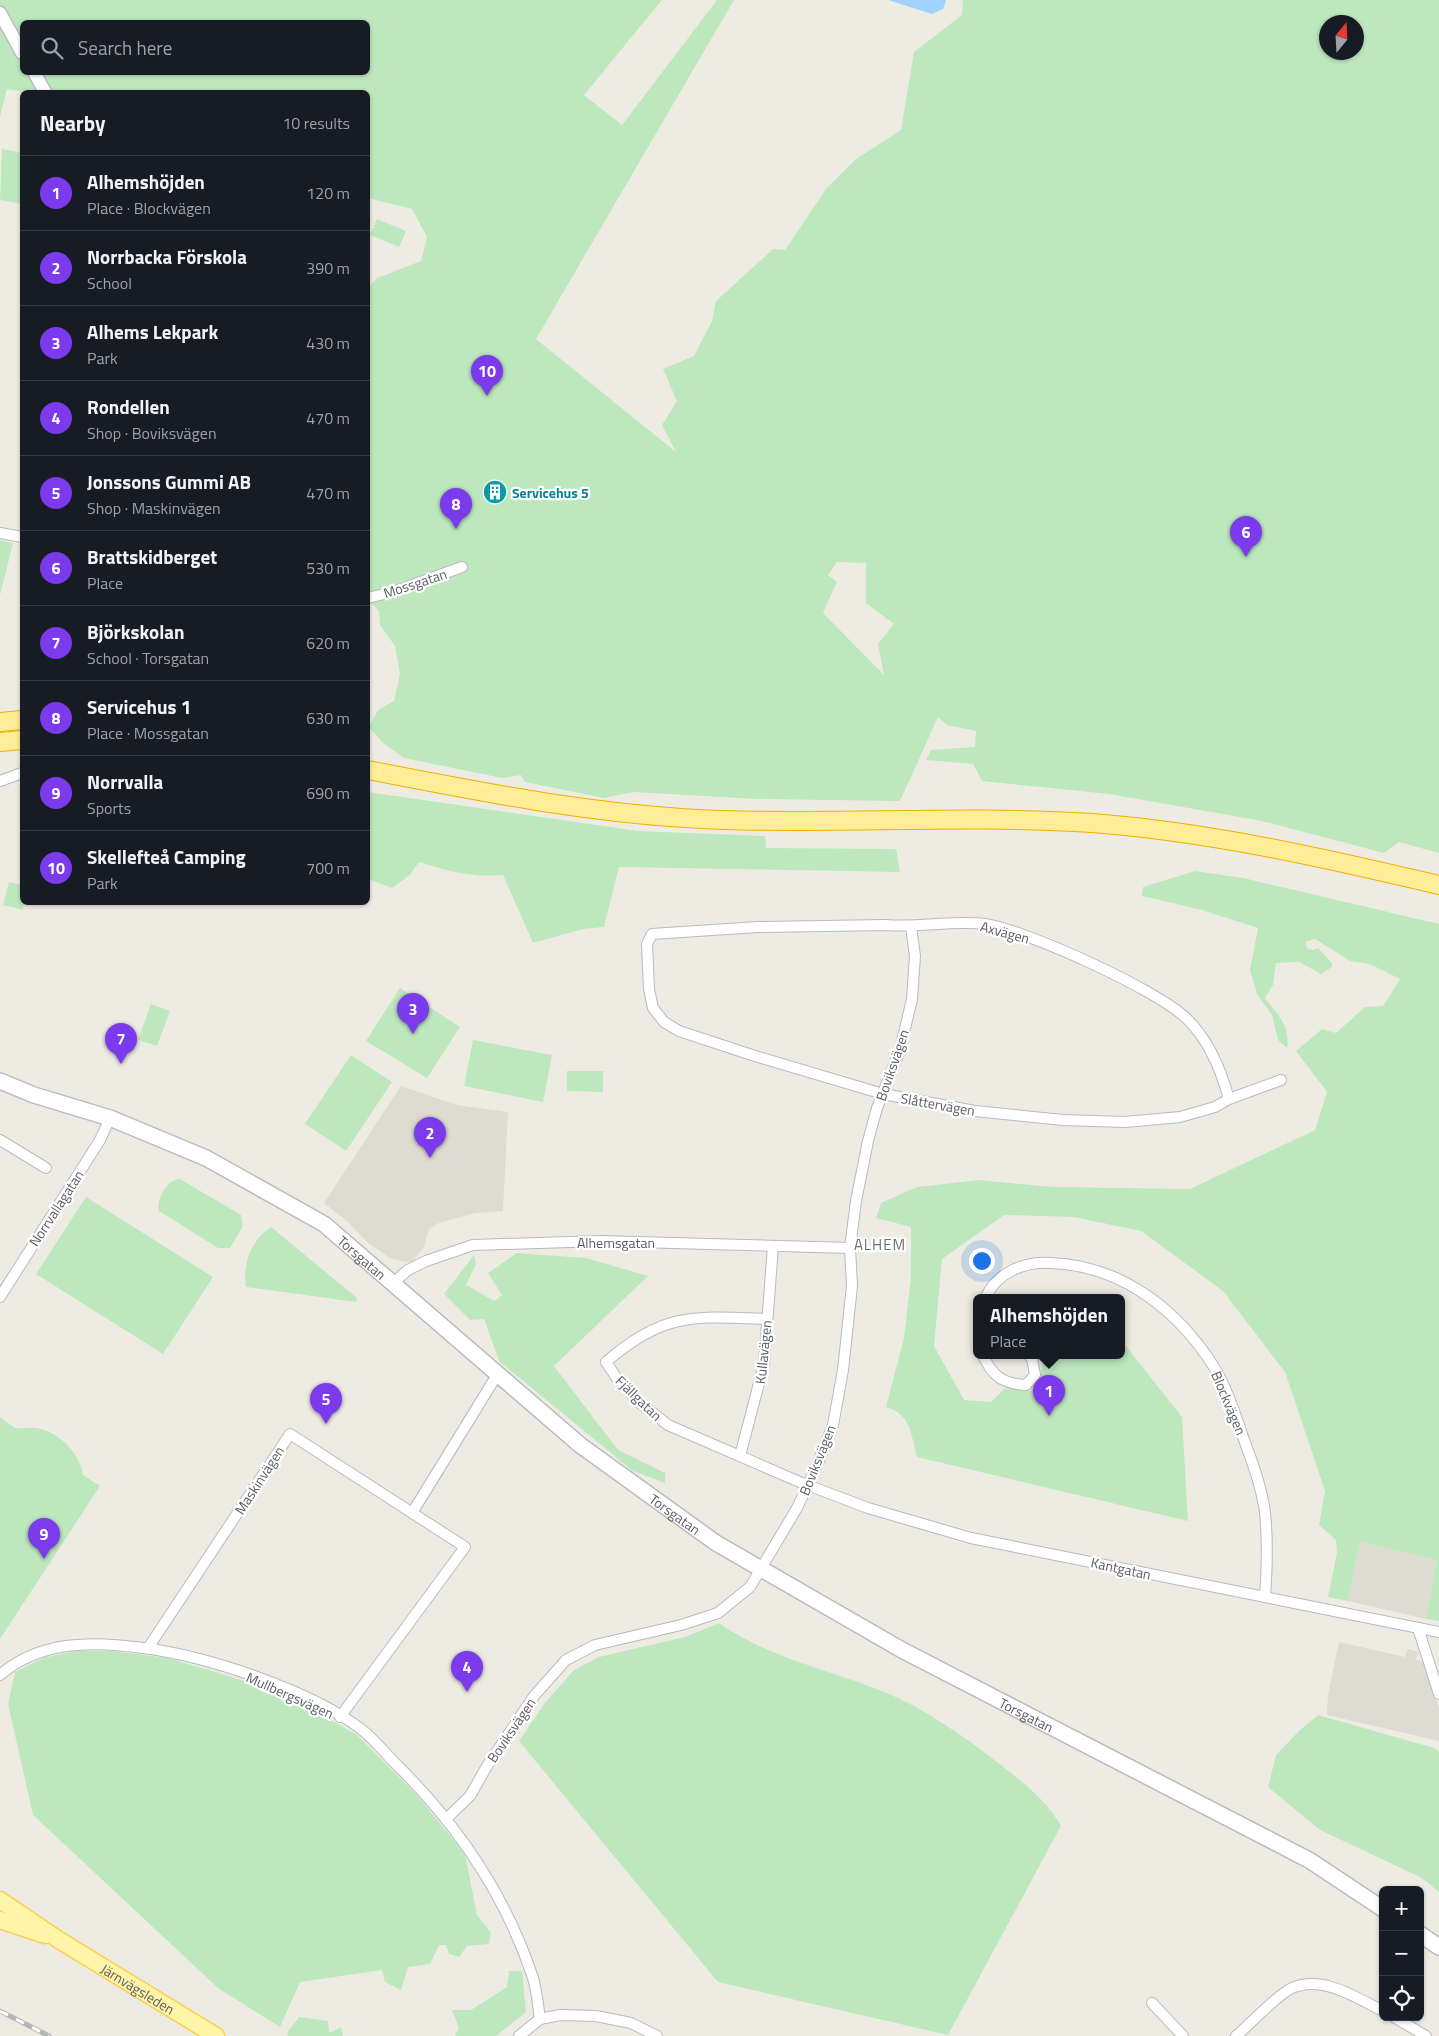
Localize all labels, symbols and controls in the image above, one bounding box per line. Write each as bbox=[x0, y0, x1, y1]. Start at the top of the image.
north arrow bbox=[1319, 15, 1364, 60]
search box bbox=[20, 20, 370, 75]
text: Search here bbox=[78, 33, 172, 62]
icon: search bbox=[38, 34, 66, 62]
text: Nearby bbox=[40, 107, 105, 139]
text: 10 results bbox=[282, 111, 350, 135]
text: Alhemshöjden bbox=[87, 167, 205, 196]
text: 1 bbox=[52, 181, 60, 205]
text: 120 m bbox=[306, 181, 350, 205]
text: Place · Blockvägen bbox=[87, 196, 211, 220]
text: Norrbacka Förskola bbox=[87, 242, 247, 271]
text: 2 bbox=[52, 256, 60, 280]
text: 390 m bbox=[306, 256, 350, 280]
text: School bbox=[87, 271, 132, 295]
text: Alhems Lekpark bbox=[87, 317, 218, 346]
text: 3 bbox=[52, 331, 60, 355]
text: 430 m bbox=[306, 331, 350, 355]
text: Park bbox=[87, 346, 118, 370]
pin: 10 bbox=[471, 355, 503, 396]
text: Rondellen bbox=[87, 392, 170, 421]
text: 4 bbox=[52, 406, 60, 430]
text: 470 m bbox=[306, 406, 350, 430]
text: Shop · Boviksvägen bbox=[87, 421, 217, 445]
text: Jonssons Gummi AB bbox=[87, 467, 251, 496]
building icon: Servicehus 5 bbox=[482, 479, 508, 505]
text: 5 bbox=[52, 481, 60, 505]
text: 470 m bbox=[306, 481, 350, 505]
place label: Servicehus 5 bbox=[512, 482, 589, 503]
pin: 8 bbox=[440, 488, 472, 529]
text: Shop · Maskinvägen bbox=[87, 496, 221, 520]
pin: 6 bbox=[1230, 516, 1262, 557]
text: Brattskidberget bbox=[87, 542, 217, 571]
text: 6 bbox=[52, 556, 60, 580]
text: 530 m bbox=[306, 556, 350, 580]
street label: Mossgatan bbox=[381, 563, 449, 603]
text: Place bbox=[87, 571, 123, 595]
text: Björkskolan bbox=[87, 617, 185, 646]
text: 7 bbox=[52, 631, 60, 655]
text: 620 m bbox=[306, 631, 350, 655]
text: School · Torsgatan bbox=[87, 646, 209, 670]
text: Servicehus 1 bbox=[87, 692, 191, 721]
text: 8 bbox=[52, 706, 60, 730]
text: 630 m bbox=[306, 706, 350, 730]
text: Place · Mossgatan bbox=[87, 721, 209, 745]
text: Norrvalla bbox=[87, 767, 163, 796]
text: 9 bbox=[52, 781, 60, 805]
text: 690 m bbox=[306, 781, 350, 805]
text: Sports bbox=[87, 796, 131, 820]
text: Skellefteå Camping bbox=[87, 842, 246, 871]
text: 10 bbox=[47, 856, 65, 880]
text: 700 m bbox=[306, 856, 350, 880]
text: Park bbox=[87, 871, 118, 895]
street label: Axvägen bbox=[978, 915, 1032, 949]
pin: 3 bbox=[397, 993, 429, 1034]
pin: 7 bbox=[105, 1023, 137, 1064]
street label: Boviksvägen bbox=[870, 1026, 914, 1104]
street label: Slåttervägen bbox=[899, 1087, 977, 1121]
pin: 2 bbox=[414, 1117, 446, 1158]
street label: Norrvallagatan bbox=[23, 1166, 89, 1250]
street label: Torsgatan bbox=[333, 1230, 391, 1284]
street label: Alhemsgatan bbox=[577, 1232, 655, 1253]
district label: ALHEM bbox=[854, 1233, 906, 1256]
your location bbox=[969, 1248, 995, 1274]
popup bbox=[973, 1294, 1125, 1359]
text: Alhemshöjden bbox=[990, 1300, 1108, 1329]
street label: Kullavägen bbox=[749, 1319, 777, 1385]
text: Place bbox=[990, 1329, 1026, 1353]
street label: Blockvägen bbox=[1206, 1368, 1252, 1438]
street label: Fjällgatan bbox=[611, 1370, 667, 1426]
pin: 1 bbox=[1033, 1375, 1065, 1416]
pin: 5 bbox=[310, 1383, 342, 1424]
street label: Boviksvägen bbox=[793, 1422, 841, 1498]
street label: Maskinvägen bbox=[229, 1442, 289, 1518]
street label: Torsgatan bbox=[645, 1488, 705, 1539]
pin: 9 bbox=[28, 1518, 60, 1559]
street label: Kantgatan bbox=[1089, 1551, 1153, 1585]
pin: 4 bbox=[451, 1651, 483, 1692]
street label: Mullbergsvägen bbox=[243, 1666, 337, 1724]
street label: Torsgatan bbox=[996, 1692, 1057, 1737]
street label: Boviksvägen bbox=[482, 1693, 540, 1767]
map controls bbox=[1379, 1886, 1424, 2021]
button: + bbox=[1379, 1886, 1424, 1931]
button: − bbox=[1379, 1931, 1424, 1976]
street label: Järnvägsleden bbox=[97, 1958, 179, 2019]
button: locate bbox=[1379, 1976, 1424, 2021]

